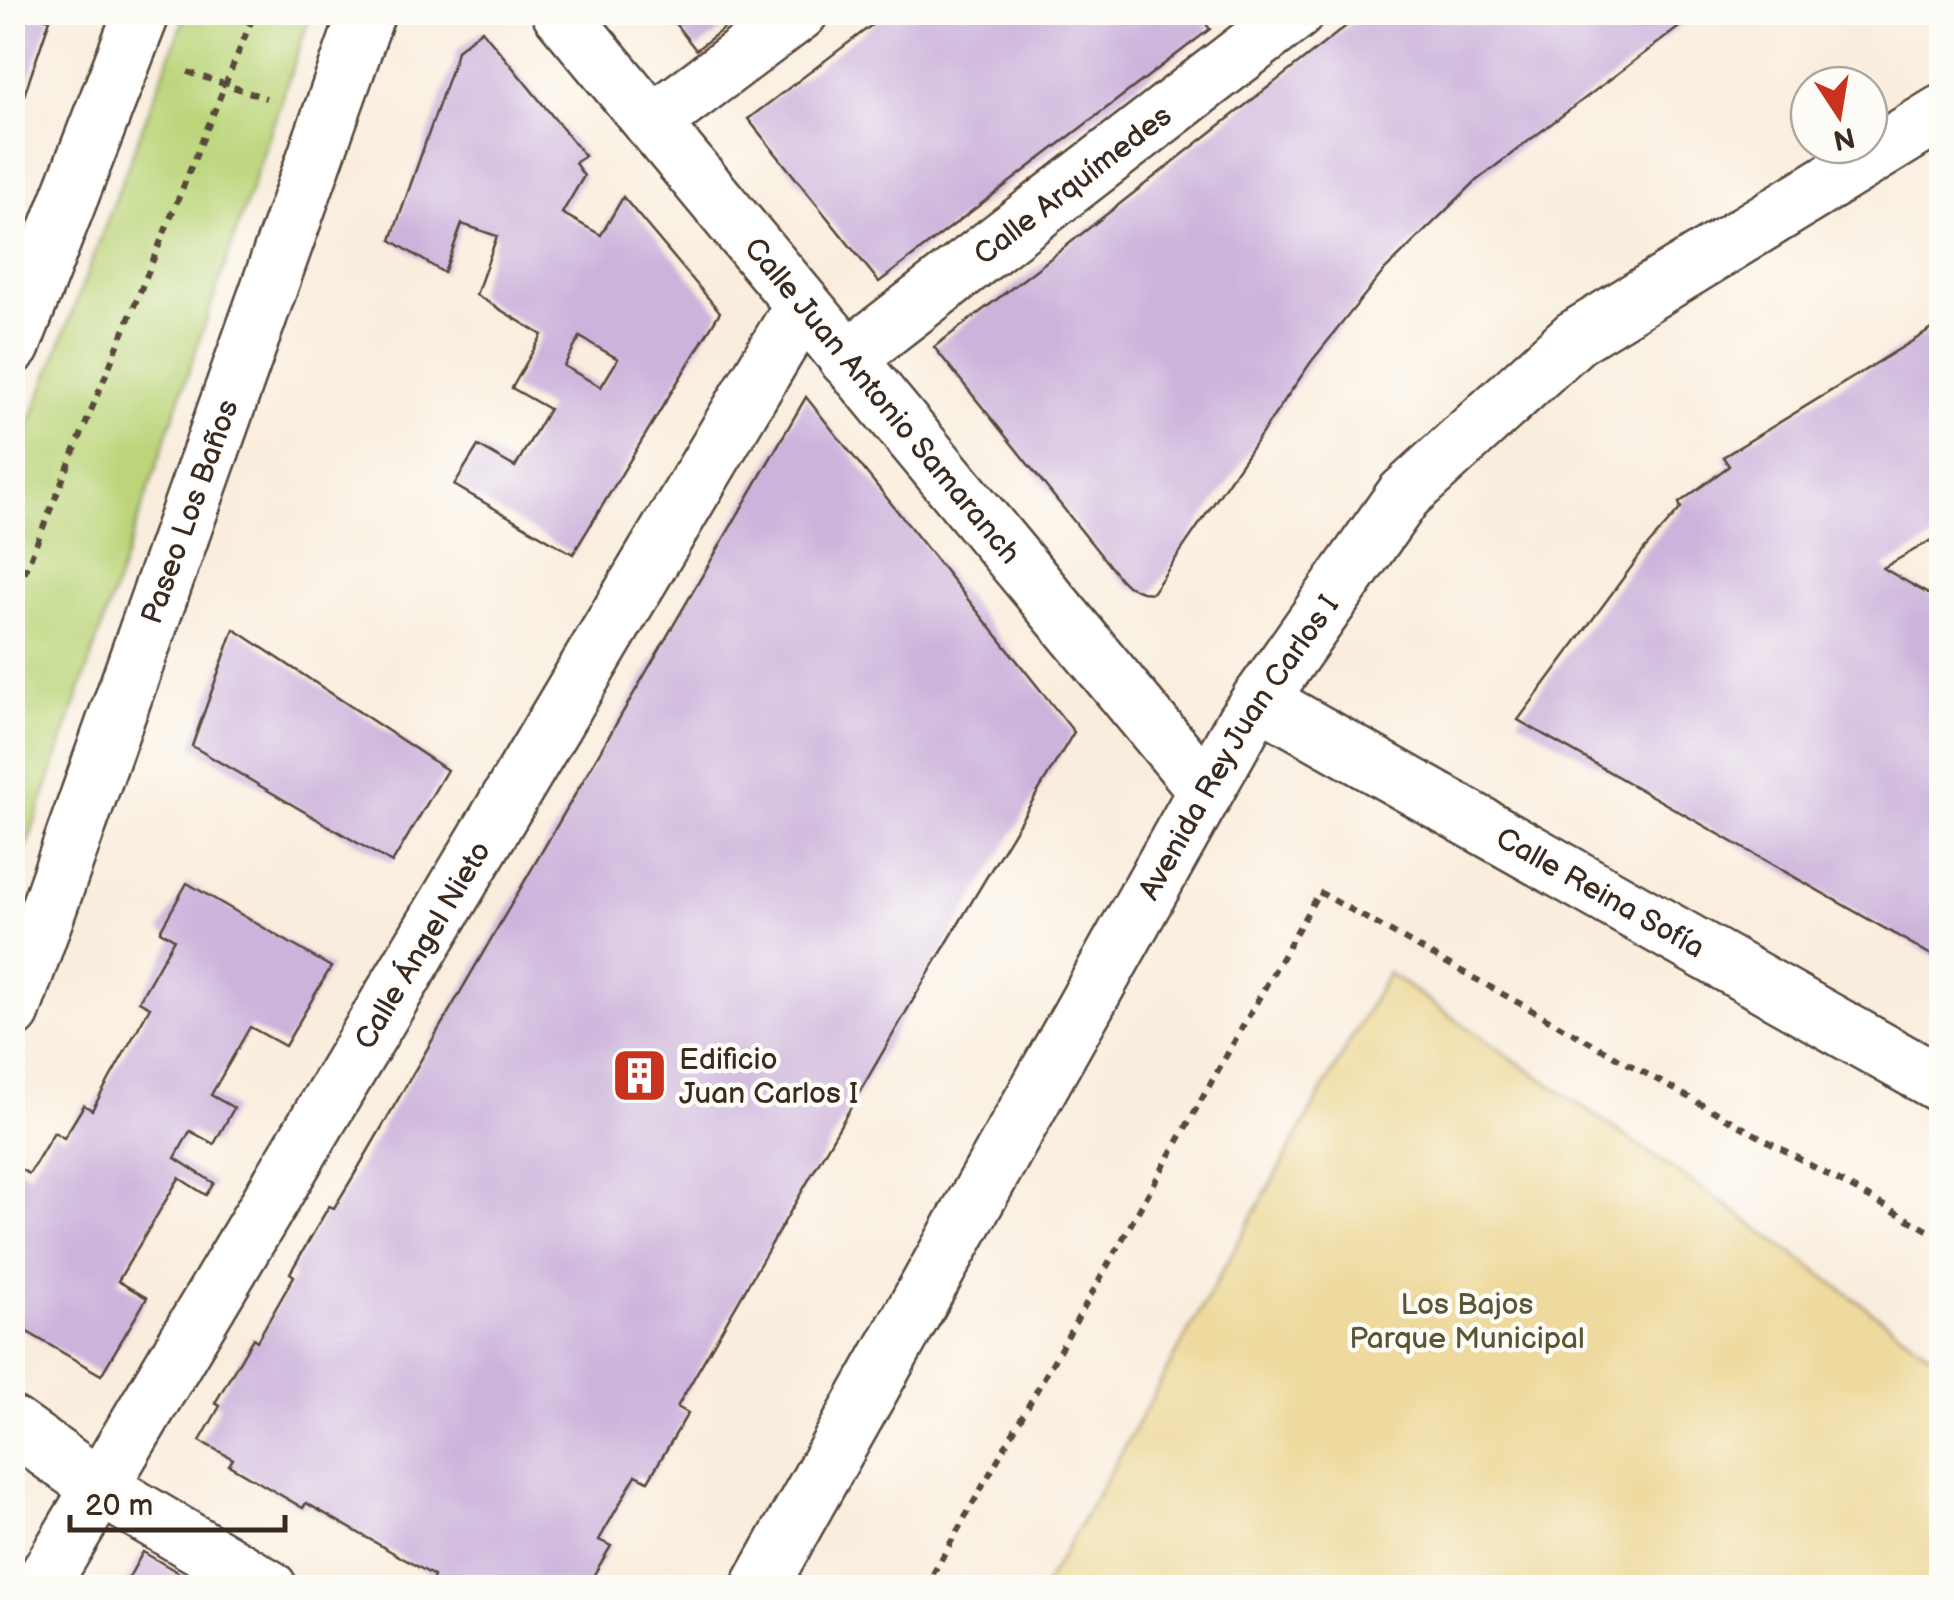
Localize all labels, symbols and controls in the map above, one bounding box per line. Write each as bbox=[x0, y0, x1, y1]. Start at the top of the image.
north arrow bbox=[1789, 65, 1889, 165]
street label: Calle Arquímedes bbox=[967, 98, 1179, 273]
text: N bbox=[1830, 120, 1858, 156]
street label: Calle Juan Antonio Samaranch bbox=[736, 231, 1028, 572]
street label: Paseo Los Baños bbox=[134, 395, 247, 629]
street label: Avenida Rey Juan Carlos I bbox=[1131, 588, 1347, 906]
street label: Calle Reina Sofía bbox=[1489, 820, 1711, 966]
street label: Calle Ángel Nieto bbox=[347, 835, 499, 1056]
place label: Edificio Juan Carlos I bbox=[679, 1042, 858, 1112]
building icon: Edificio Juan Carlos I bbox=[610, 1046, 670, 1106]
park label: Los Bajos Parque Municipal bbox=[1349, 1287, 1585, 1357]
scale bar bbox=[70, 1470, 285, 1532]
text: 20 m bbox=[85, 1488, 153, 1524]

